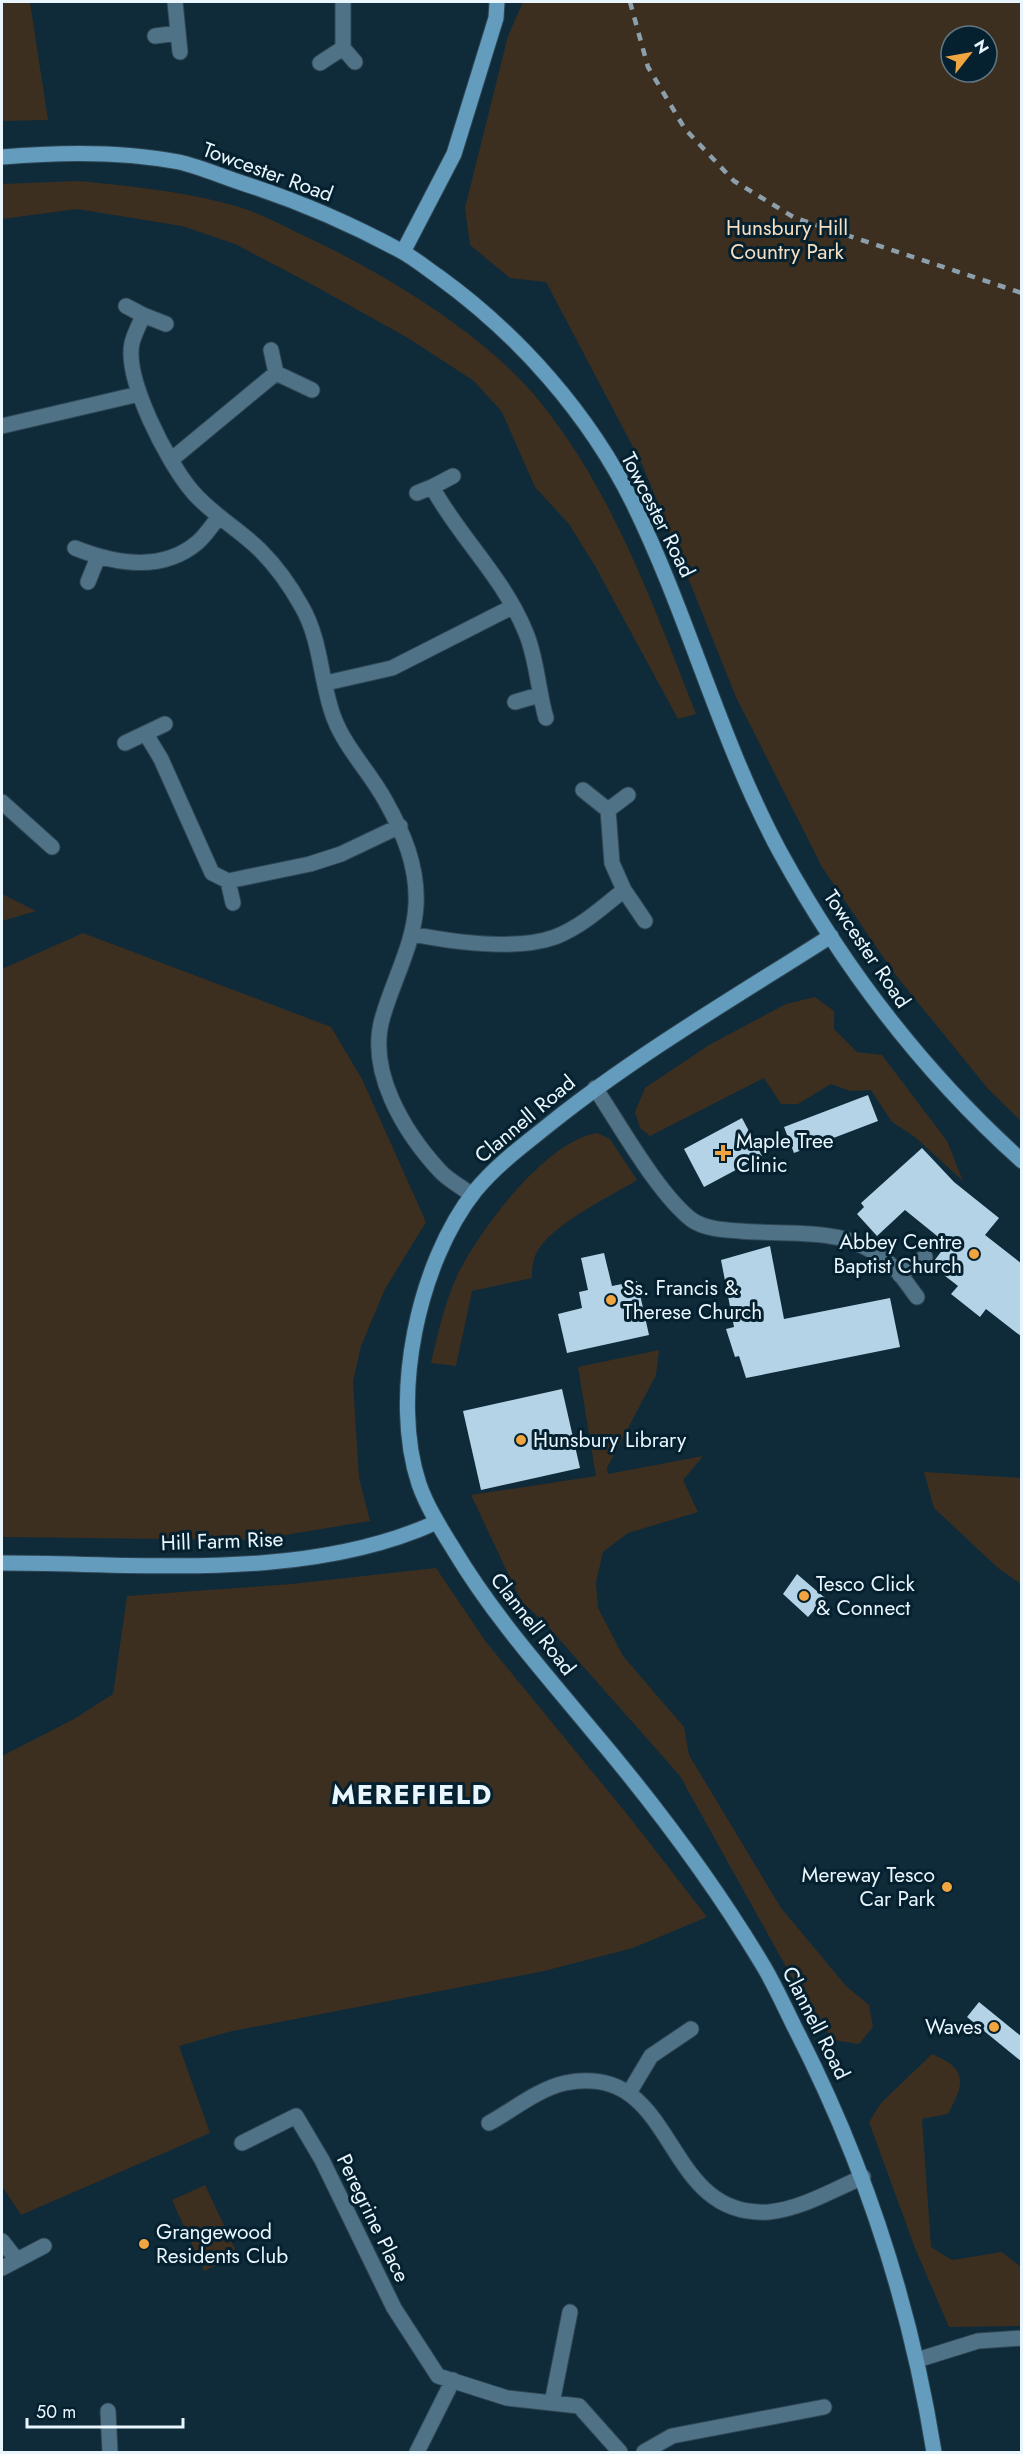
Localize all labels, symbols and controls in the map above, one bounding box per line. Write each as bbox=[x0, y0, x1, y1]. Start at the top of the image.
north arrow bbox=[939, 24, 999, 84]
text: N bbox=[968, 35, 995, 58]
street label: Towcester Road bbox=[199, 135, 337, 209]
park label: Hunsbury Hill Country Park bbox=[726, 213, 848, 267]
street label: Towcester Road bbox=[614, 447, 702, 583]
street label: Towcester Road bbox=[816, 884, 918, 1014]
street label: Clannell Road bbox=[468, 1068, 582, 1170]
place label: Maple Tree Clinic bbox=[736, 1126, 834, 1180]
marker: Maple Tree Clinic bbox=[714, 1144, 732, 1162]
place label: Abbey Centre Baptist Church bbox=[834, 1227, 962, 1281]
marker: Abbey Centre Baptist Church bbox=[967, 1247, 981, 1261]
place label: Ss. Francis & Therese Church bbox=[623, 1273, 762, 1327]
marker: Ss. Francis & Therese Church bbox=[604, 1293, 618, 1307]
place label: Hunsbury Library bbox=[533, 1425, 687, 1455]
marker: Hunsbury Library bbox=[514, 1433, 528, 1447]
street label: Hill Farm Rise bbox=[160, 1524, 284, 1558]
street label: Clannell Road bbox=[483, 1566, 583, 1682]
place label: Tesco Click & Connect bbox=[816, 1569, 915, 1623]
marker: Tesco Click & Connect bbox=[797, 1589, 811, 1603]
district label: MEREFIELD bbox=[331, 1775, 493, 1814]
place label: Mereway Tesco Car Park bbox=[802, 1860, 936, 1914]
marker: Mereway Tesco Car Park bbox=[940, 1880, 954, 1894]
street label: Clannell Road bbox=[775, 1961, 857, 2085]
place label: Waves bbox=[925, 2012, 982, 2042]
marker: Waves bbox=[987, 2020, 1001, 2034]
street label: Peregrine Place bbox=[329, 2149, 417, 2287]
place label: Grangewood Residents Club bbox=[156, 2217, 288, 2271]
marker: Grangewood Residents Club bbox=[137, 2237, 151, 2251]
scale bar bbox=[27, 2391, 183, 2429]
text: 50 m bbox=[36, 2399, 76, 2425]

